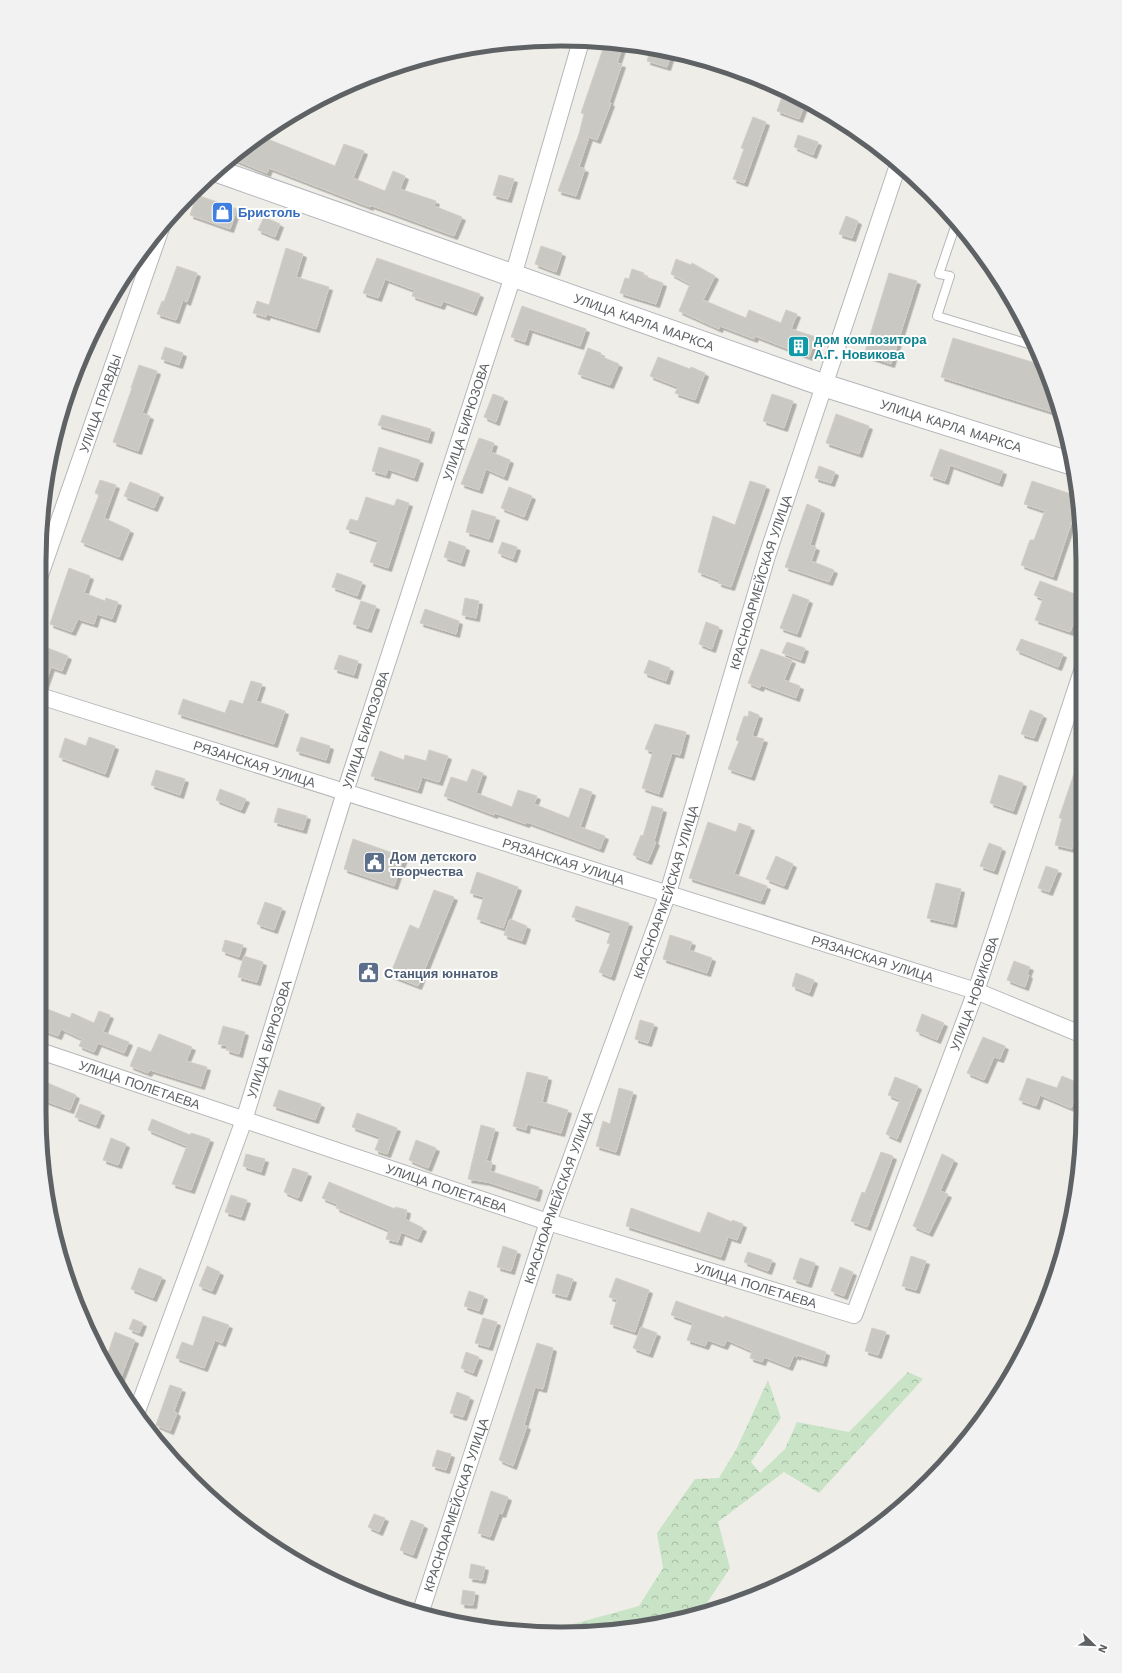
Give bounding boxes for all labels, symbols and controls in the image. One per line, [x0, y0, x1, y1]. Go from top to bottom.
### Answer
shop icon: Бристоль [210, 199, 236, 225]
place label: Бристоль [238, 205, 301, 220]
street label: УЛИЦА КАРЛА МАРКСА [572, 290, 717, 354]
place label: дом композитора А.Г. Новикова [814, 332, 927, 362]
building icon: дом композитора А.Г. Новикова [786, 333, 812, 359]
street label: УЛИЦА ПРАВДЫ [76, 352, 124, 454]
street label: УЛИЦА БИРЮЗОВА [439, 360, 492, 482]
street label: УЛИЦА КАРЛА МАРКСА [878, 396, 1024, 455]
street label: КРАСНОАРМЕЙСКАЯ УЛИЦА [727, 492, 795, 671]
street label: УЛИЦА БИРЮЗОВА [339, 669, 392, 790]
street label: РЯЗАНСКАЯ УЛИЦА [192, 737, 318, 790]
street label: КРАСНОАРМЕЙСКАЯ УЛИЦА [630, 803, 701, 981]
street label: РЯЗАНСКАЯ УЛИЦА [501, 835, 627, 887]
place label: Дом детского творчества [390, 849, 477, 879]
public building icon: Дом детского творчества [361, 850, 387, 876]
street label: РЯЗАНСКАЯ УЛИЦА [810, 932, 936, 985]
street label: УЛИЦА НОВИКОВА [947, 934, 1001, 1053]
public building icon: Станция юннатов [355, 960, 381, 986]
place label: Станция юннатов [384, 966, 498, 981]
street label: УЛИЦА БИРЮЗОВА [244, 978, 294, 1100]
street label: УЛИЦА ПОЛЕТАЕВА [77, 1057, 202, 1112]
street label: КРАСНОАРМЕЙСКАЯ УЛИЦА [521, 1109, 595, 1285]
street label: УЛИЦА ПОЛЕТАЕВА [384, 1161, 509, 1215]
street label: УЛИЦА ПОЛЕТАЕВА [693, 1260, 819, 1311]
street label: КРАСНОАРМЕЙСКАЯ УЛИЦА [420, 1416, 491, 1593]
north arrow [1074, 1625, 1114, 1665]
text: N [1095, 1642, 1110, 1655]

